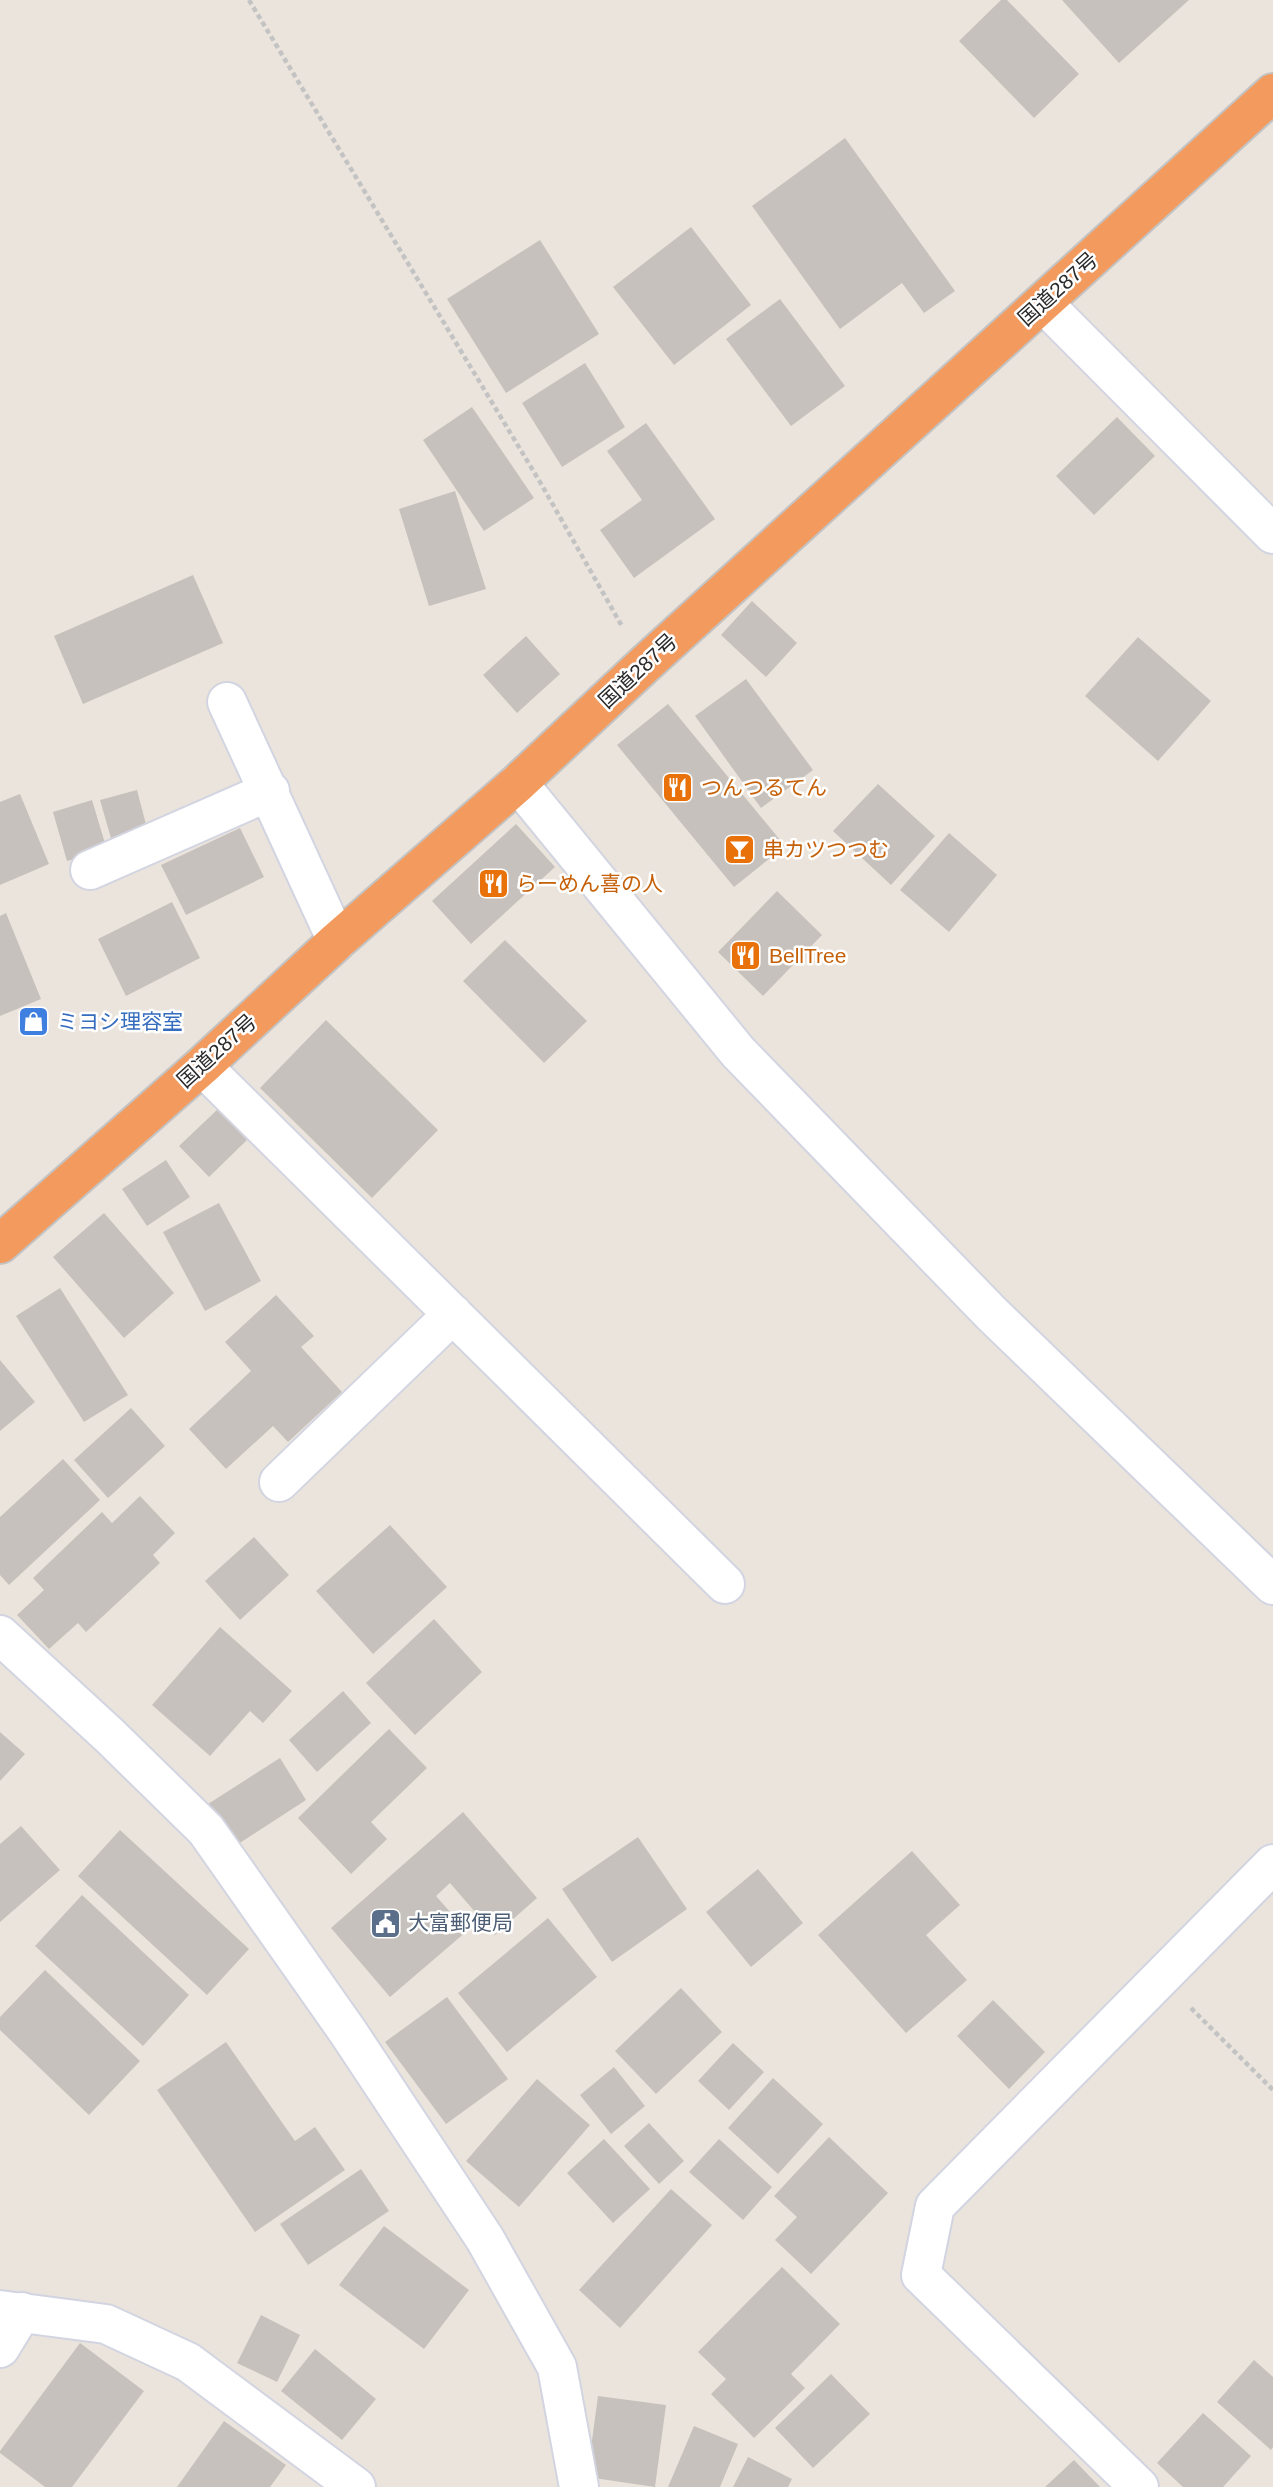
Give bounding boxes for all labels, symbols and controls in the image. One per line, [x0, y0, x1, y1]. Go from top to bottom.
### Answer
street label: 国道287号 [1014, 247, 1102, 330]
street label: 国道287号 [594, 629, 681, 712]
restaurant icon: つんつるてん [661, 771, 695, 805]
place label: つんつるてん [701, 776, 827, 799]
bar icon: 串カツつつむ [723, 833, 757, 867]
place label: 串カツつつむ [763, 838, 889, 861]
restaurant icon: らーめん喜の人 [476, 867, 510, 901]
place label: らーめん喜の人 [516, 872, 663, 895]
restaurant icon: BellTree [729, 939, 763, 973]
place label: BellTree [769, 944, 846, 967]
shop icon: ミヨシ理容室 [17, 1005, 51, 1039]
street label: 国道287号 [173, 1009, 261, 1092]
place label: ミヨシ理容室 [57, 1010, 183, 1033]
public building icon: 大富郵便局 [368, 1906, 402, 1940]
place label: 大富郵便局 [408, 1911, 513, 1934]

